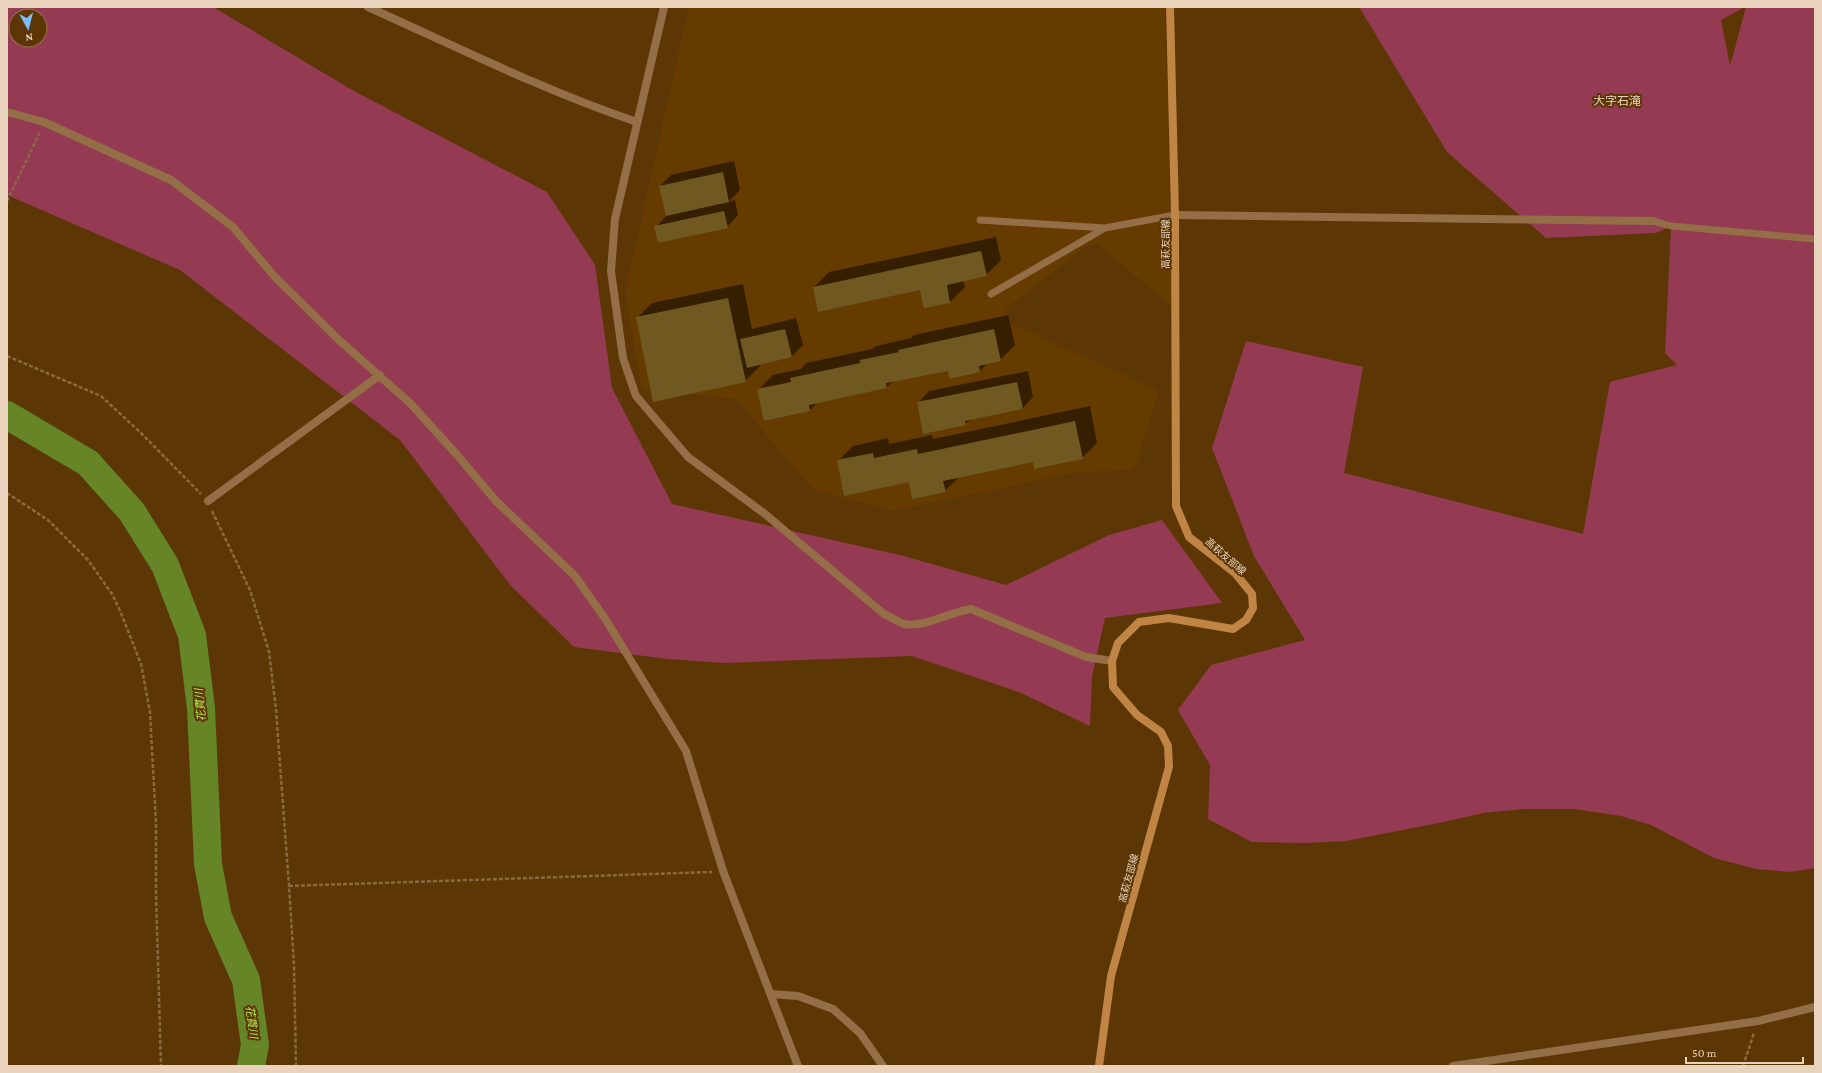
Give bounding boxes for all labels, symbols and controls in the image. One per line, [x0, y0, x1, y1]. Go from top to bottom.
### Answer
north arrow [8, 8, 48, 48]
text: N [24, 32, 34, 44]
district label: 大字石滝 [1593, 94, 1641, 108]
street label: 高萩友部線 [1160, 219, 1171, 269]
street label: 高萩友部線 [1203, 536, 1248, 577]
water label: 花貫川 [192, 687, 207, 722]
street label: 高萩友部線 [1117, 853, 1140, 904]
water label: 花貫川 [244, 1005, 260, 1040]
scale bar [1686, 1039, 1803, 1065]
text: 50 m [1692, 1046, 1717, 1060]

